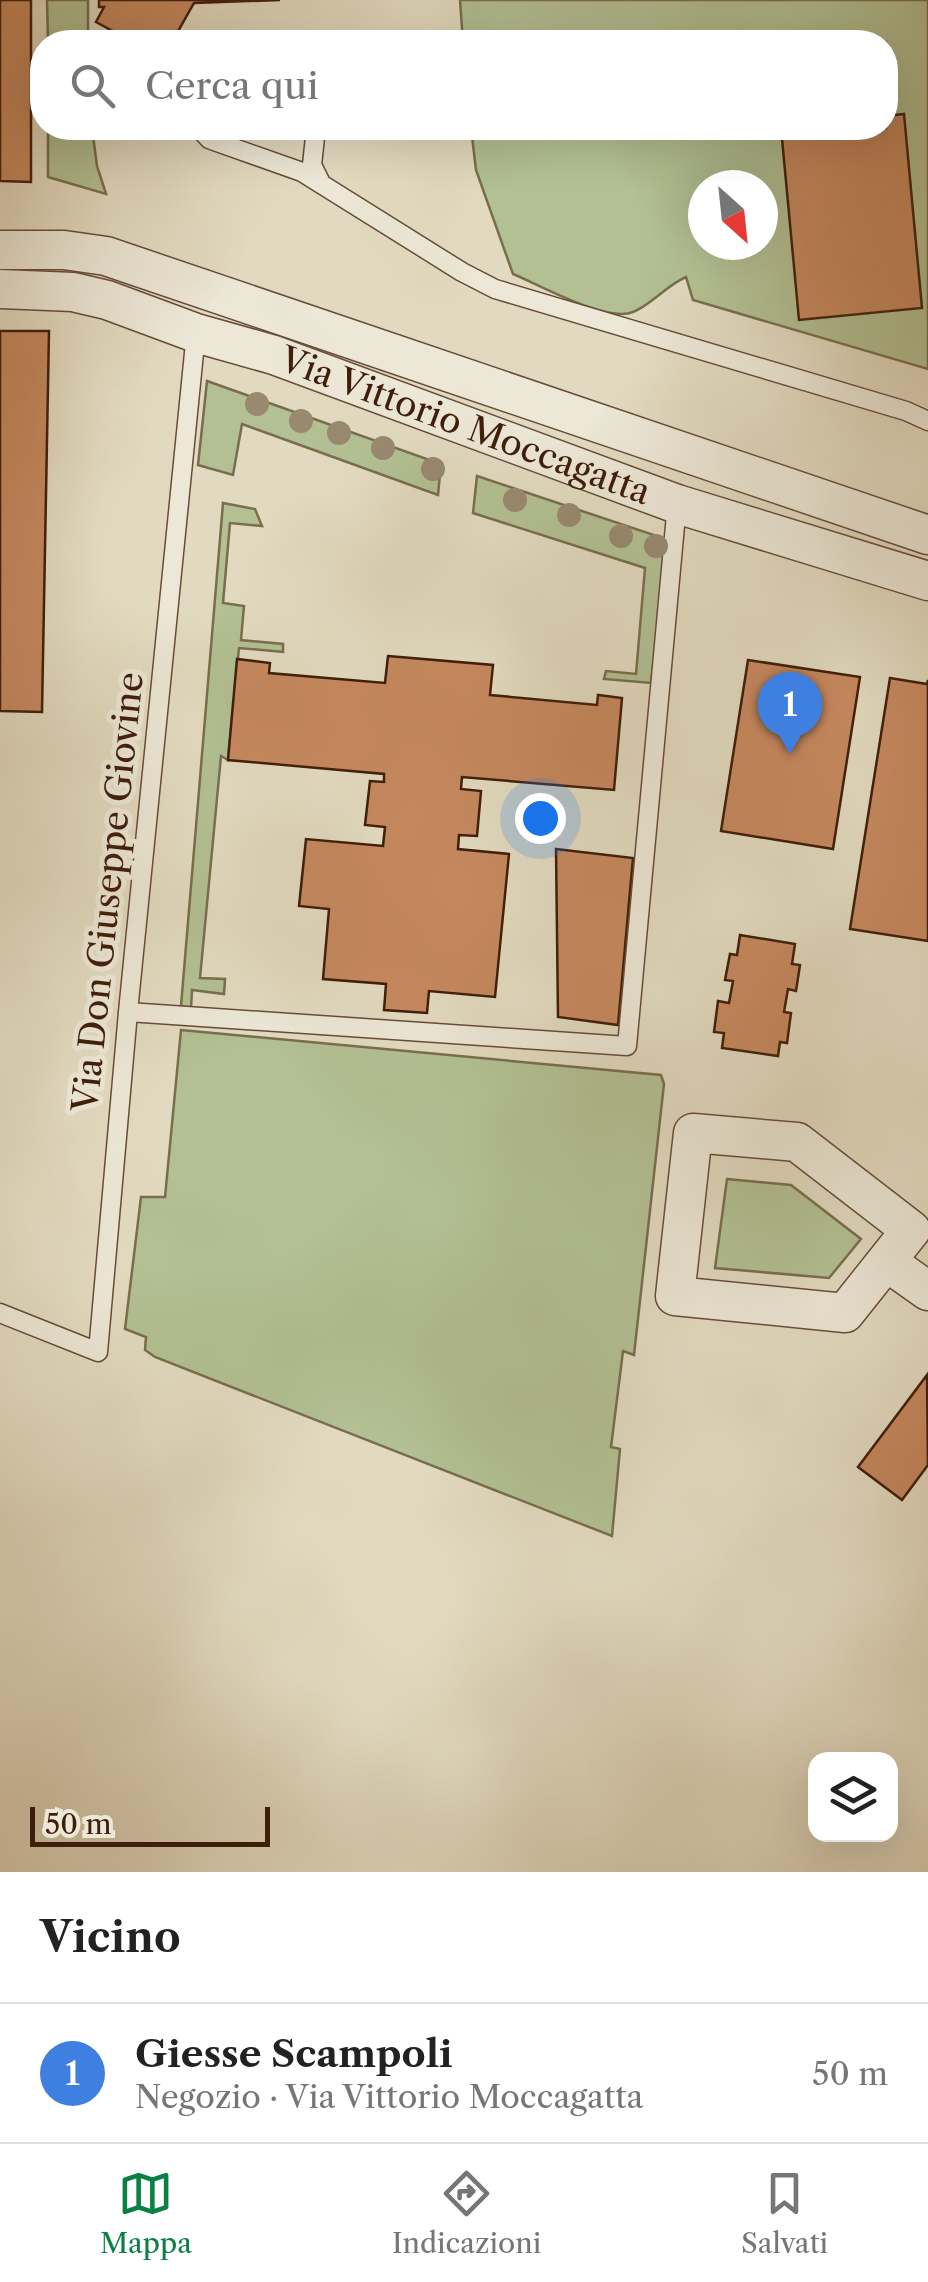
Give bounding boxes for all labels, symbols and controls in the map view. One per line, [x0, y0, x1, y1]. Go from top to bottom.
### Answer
search box [30, 30, 898, 140]
icon: search [65, 58, 120, 113]
text: Cerca qui [145, 62, 319, 109]
north arrow [688, 170, 778, 260]
street label: Via Vittorio Moccagatta [274, 337, 657, 514]
street label: Via Don Giuseppe Giovine [63, 670, 152, 1115]
pin: 1 [758, 672, 822, 754]
your location [515, 793, 566, 844]
map controls [808, 1752, 898, 1842]
button: layers [808, 1752, 898, 1842]
scale bar [30, 1802, 270, 1846]
text: 50 m [45, 1807, 112, 1841]
text: Vicino [40, 1911, 181, 1963]
text: Giesse Scampoli [135, 2030, 453, 2077]
text: 1 [65, 2054, 80, 2093]
text: 50 m [812, 2054, 888, 2093]
text: Negozio · Via Vittorio Moccagatta [135, 2077, 643, 2116]
tab: Mappa [100, 2166, 192, 2260]
tab: Indicazioni [392, 2166, 541, 2260]
tab: Salvati [741, 2166, 828, 2260]

